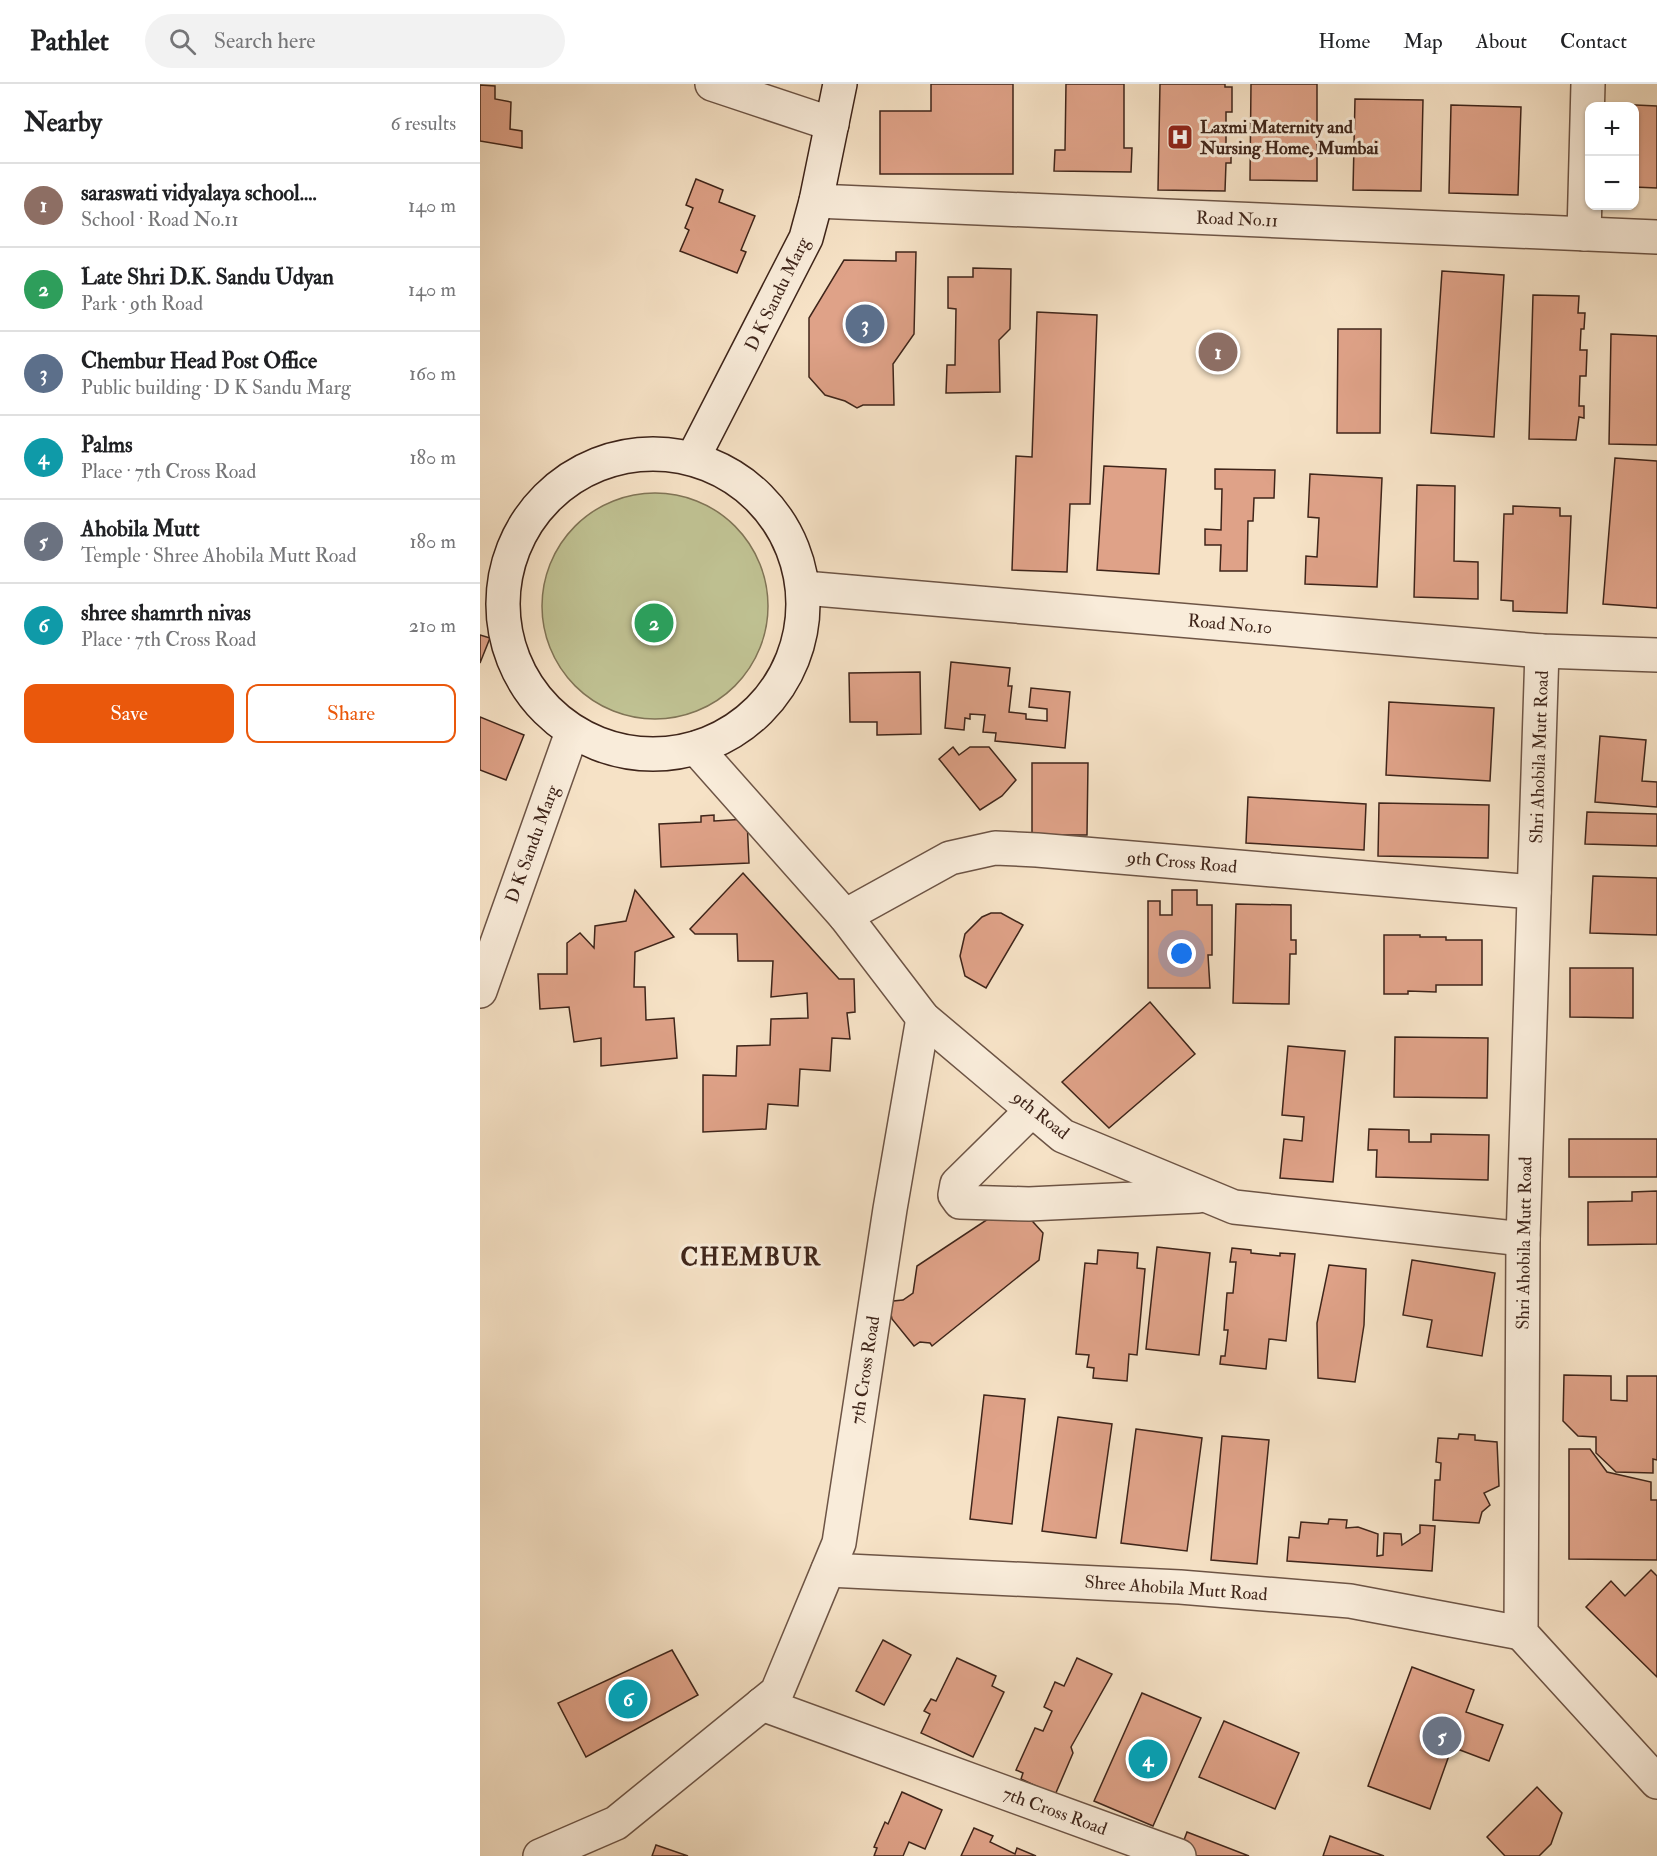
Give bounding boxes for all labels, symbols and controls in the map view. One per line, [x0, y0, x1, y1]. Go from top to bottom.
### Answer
search box [145, 14, 565, 68]
text: Pathlet [30, 24, 109, 59]
icon: search [166, 25, 199, 58]
text: Search here [214, 27, 316, 55]
text: Home [1318, 28, 1370, 55]
text: Map [1403, 28, 1443, 55]
text: About [1476, 28, 1527, 55]
text: Contact [1560, 28, 1627, 55]
map controls [1585, 102, 1639, 210]
button: + [1585, 102, 1639, 156]
text: Nearby [24, 107, 102, 139]
text: 6 results [390, 111, 456, 136]
place label: Laxmi Maternity and Nursing Home, Mumbai [1199, 116, 1379, 160]
hospital icon: Laxmi Maternity and Nursing Home, Mumbai [1165, 122, 1195, 152]
button: − [1585, 156, 1639, 210]
text: saraswati vidyalaya school.... [81, 179, 317, 207]
text: 1 [40, 193, 47, 218]
text: 140 m [408, 193, 456, 218]
text: School · Road No.11 [81, 207, 239, 232]
street label: Road No.11 [1196, 207, 1278, 232]
street label: D K Sandu Marg [740, 233, 815, 355]
text: Late Shri D.K. Sandu Udyan [81, 263, 334, 291]
text: 2 [38, 277, 49, 302]
text: 140 m [408, 277, 456, 302]
text: Park · 9th Road [81, 291, 203, 316]
pin: 3 [846, 302, 884, 346]
pin: 1 [1198, 330, 1238, 374]
text: Chembur Head Post Office [81, 347, 317, 375]
text: 3 [40, 361, 47, 386]
text: 160 m [409, 361, 456, 386]
text: Public building · D K Sandu Marg [81, 375, 351, 400]
text: Palms [81, 431, 133, 459]
text: 4 [38, 445, 49, 470]
text: 180 m [409, 445, 456, 470]
text: Place · 7th Cross Road [81, 459, 256, 484]
text: Ahobila Mutt [81, 515, 200, 543]
text: 5 [39, 529, 48, 554]
text: 180 m [409, 529, 456, 554]
text: Temple · Shree Ahobila Mutt Road [81, 543, 357, 568]
text: shree shamrth nivas [81, 599, 251, 627]
pin: 2 [634, 600, 674, 646]
street label: Road No.10 [1187, 609, 1273, 640]
text: 6 [38, 613, 49, 638]
text: 210 m [409, 613, 456, 638]
text: Place · 7th Cross Road [81, 627, 256, 652]
street label: Shri Ahobila Mutt Road [1525, 670, 1554, 844]
button: Save [24, 684, 234, 743]
button: Share [246, 684, 456, 743]
street label: D K Sandu Marg [501, 781, 565, 906]
street label: 9th Cross Road [1124, 846, 1238, 879]
your location [1167, 939, 1196, 968]
street label: 9th Road [1006, 1085, 1074, 1145]
street label: Shri Ahobila Mutt Road [1511, 1156, 1538, 1330]
district label: CHEMBUR [680, 1242, 822, 1273]
street label: 7th Cross Road [846, 1314, 885, 1426]
street label: Shree Ahobila Mutt Road [1084, 1571, 1268, 1606]
pin: 6 [608, 1676, 648, 1722]
pin: 5 [1422, 1714, 1462, 1758]
pin: 4 [1128, 1736, 1168, 1782]
street label: 7th Cross Road [999, 1782, 1110, 1841]

